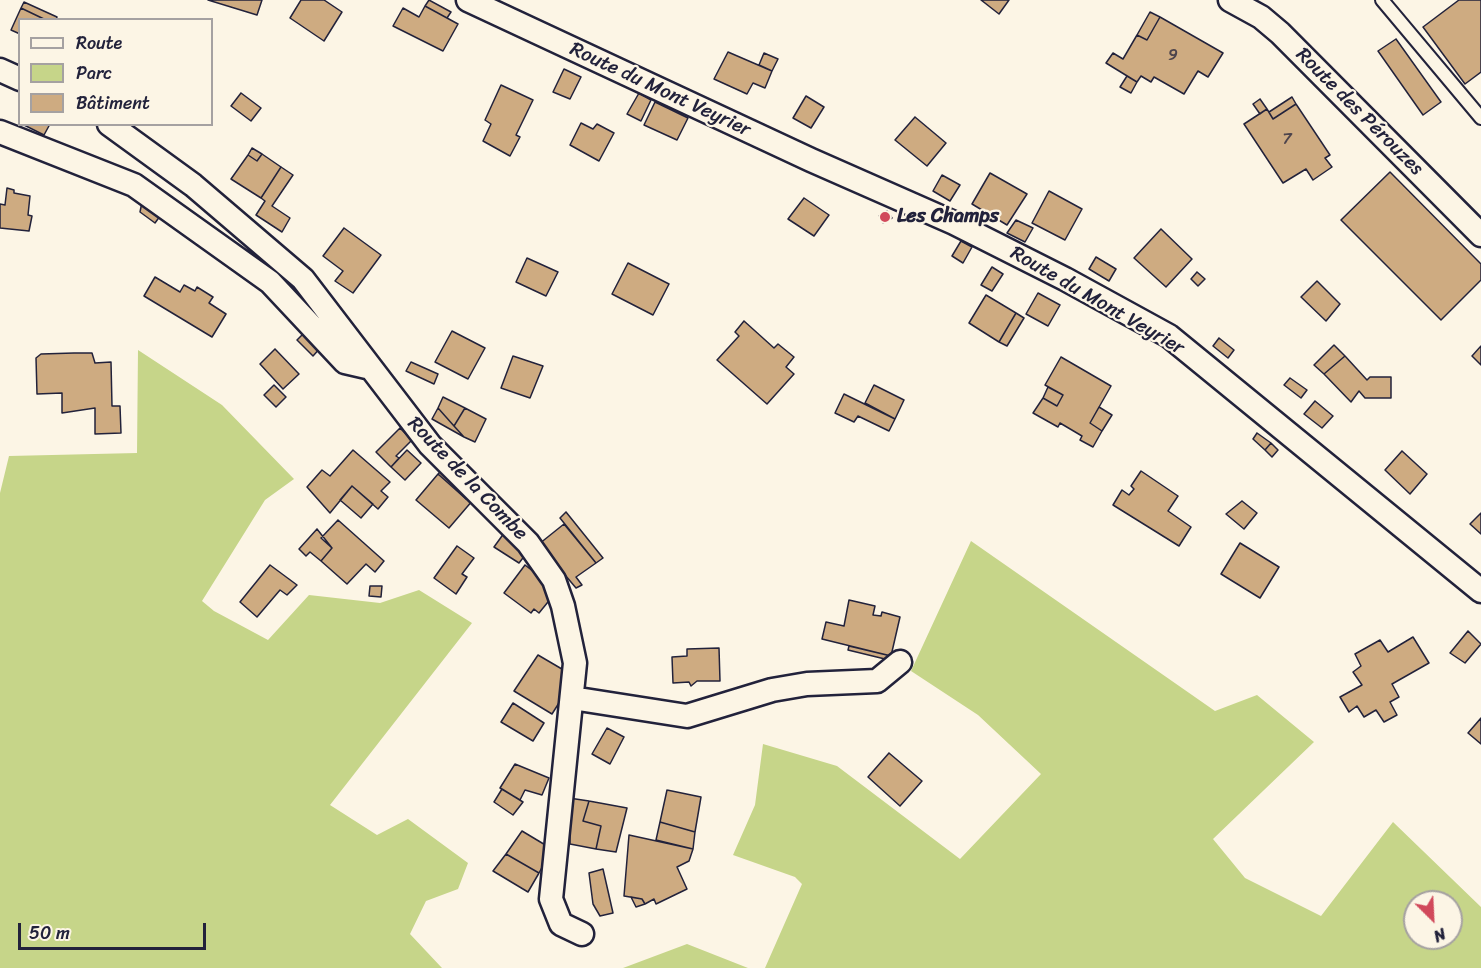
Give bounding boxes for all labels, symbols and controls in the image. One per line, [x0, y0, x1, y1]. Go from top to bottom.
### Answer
legend [18, 18, 213, 126]
text: Route [76, 27, 122, 59]
street label: Route du Mont Veyrier [566, 38, 754, 142]
street label: Route des Pérouzes [1290, 43, 1428, 181]
house number: 9 [1168, 46, 1178, 66]
text: Parc [76, 57, 112, 89]
text: Bâtiment [76, 87, 150, 119]
house number: 7 [1282, 130, 1292, 150]
place label: Les Champs [897, 205, 999, 229]
marker: Les Champs [878, 210, 892, 224]
street label: Route du Mont Veyrier [1006, 241, 1188, 361]
street label: Route de la Combe [402, 412, 532, 546]
north arrow [1403, 890, 1463, 950]
scale bar [21, 911, 208, 949]
text: 50 m [29, 917, 70, 949]
text: N [1429, 920, 1451, 951]

